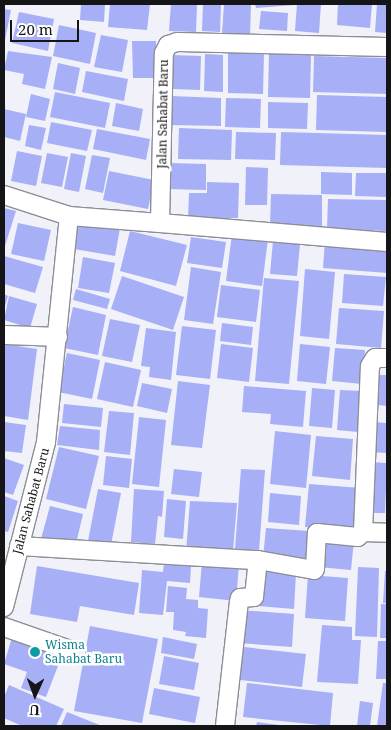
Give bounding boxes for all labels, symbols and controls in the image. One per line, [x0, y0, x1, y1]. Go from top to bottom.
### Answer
scale bar [12, 10, 81, 42]
text: 20 m [18, 19, 53, 39]
street label: Jalan Sahabat Baru [155, 59, 171, 169]
street label: Jalan Sahabat Baru [10, 446, 52, 556]
place label: Wisma Sahabat Baru [45, 638, 122, 666]
marker: Wisma Sahabat Baru [29, 646, 41, 658]
north arrow [10, 670, 60, 720]
text: U [29, 701, 40, 720]

